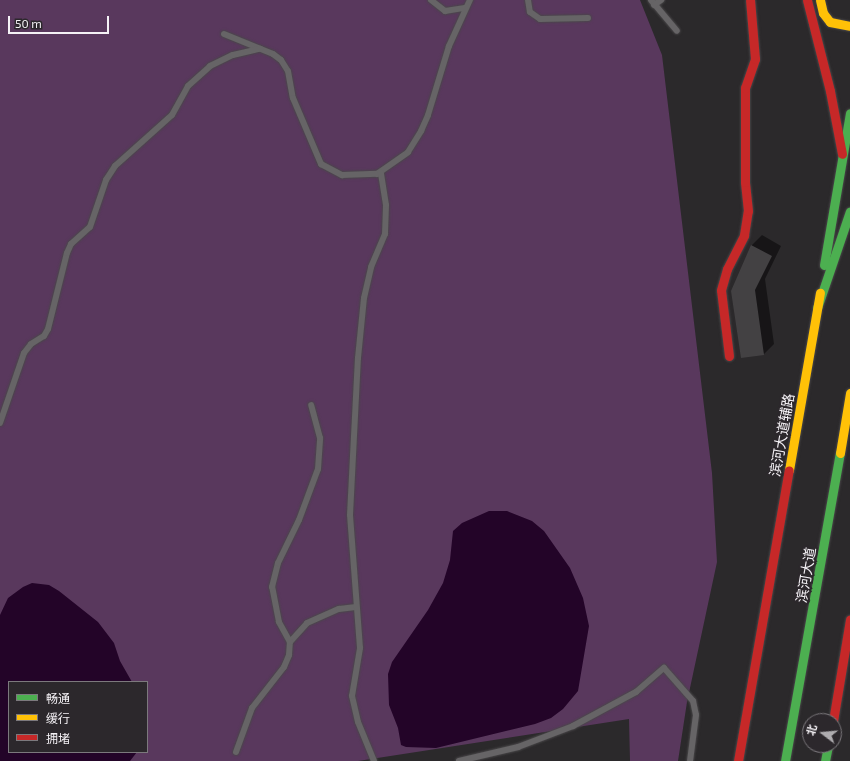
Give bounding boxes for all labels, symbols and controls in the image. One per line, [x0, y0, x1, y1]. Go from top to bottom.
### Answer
scale bar [10, 8, 111, 34]
text: 50 m [15, 16, 42, 30]
street label: 滨河大道辅路 [766, 392, 798, 478]
street label: 滨河大道 [793, 546, 819, 604]
legend [8, 681, 148, 753]
text: 畅通 [46, 691, 70, 705]
text: 缓行 [46, 711, 70, 725]
north arrow [802, 713, 842, 753]
text: 北 [803, 723, 819, 737]
text: 拥堵 [46, 731, 70, 745]

